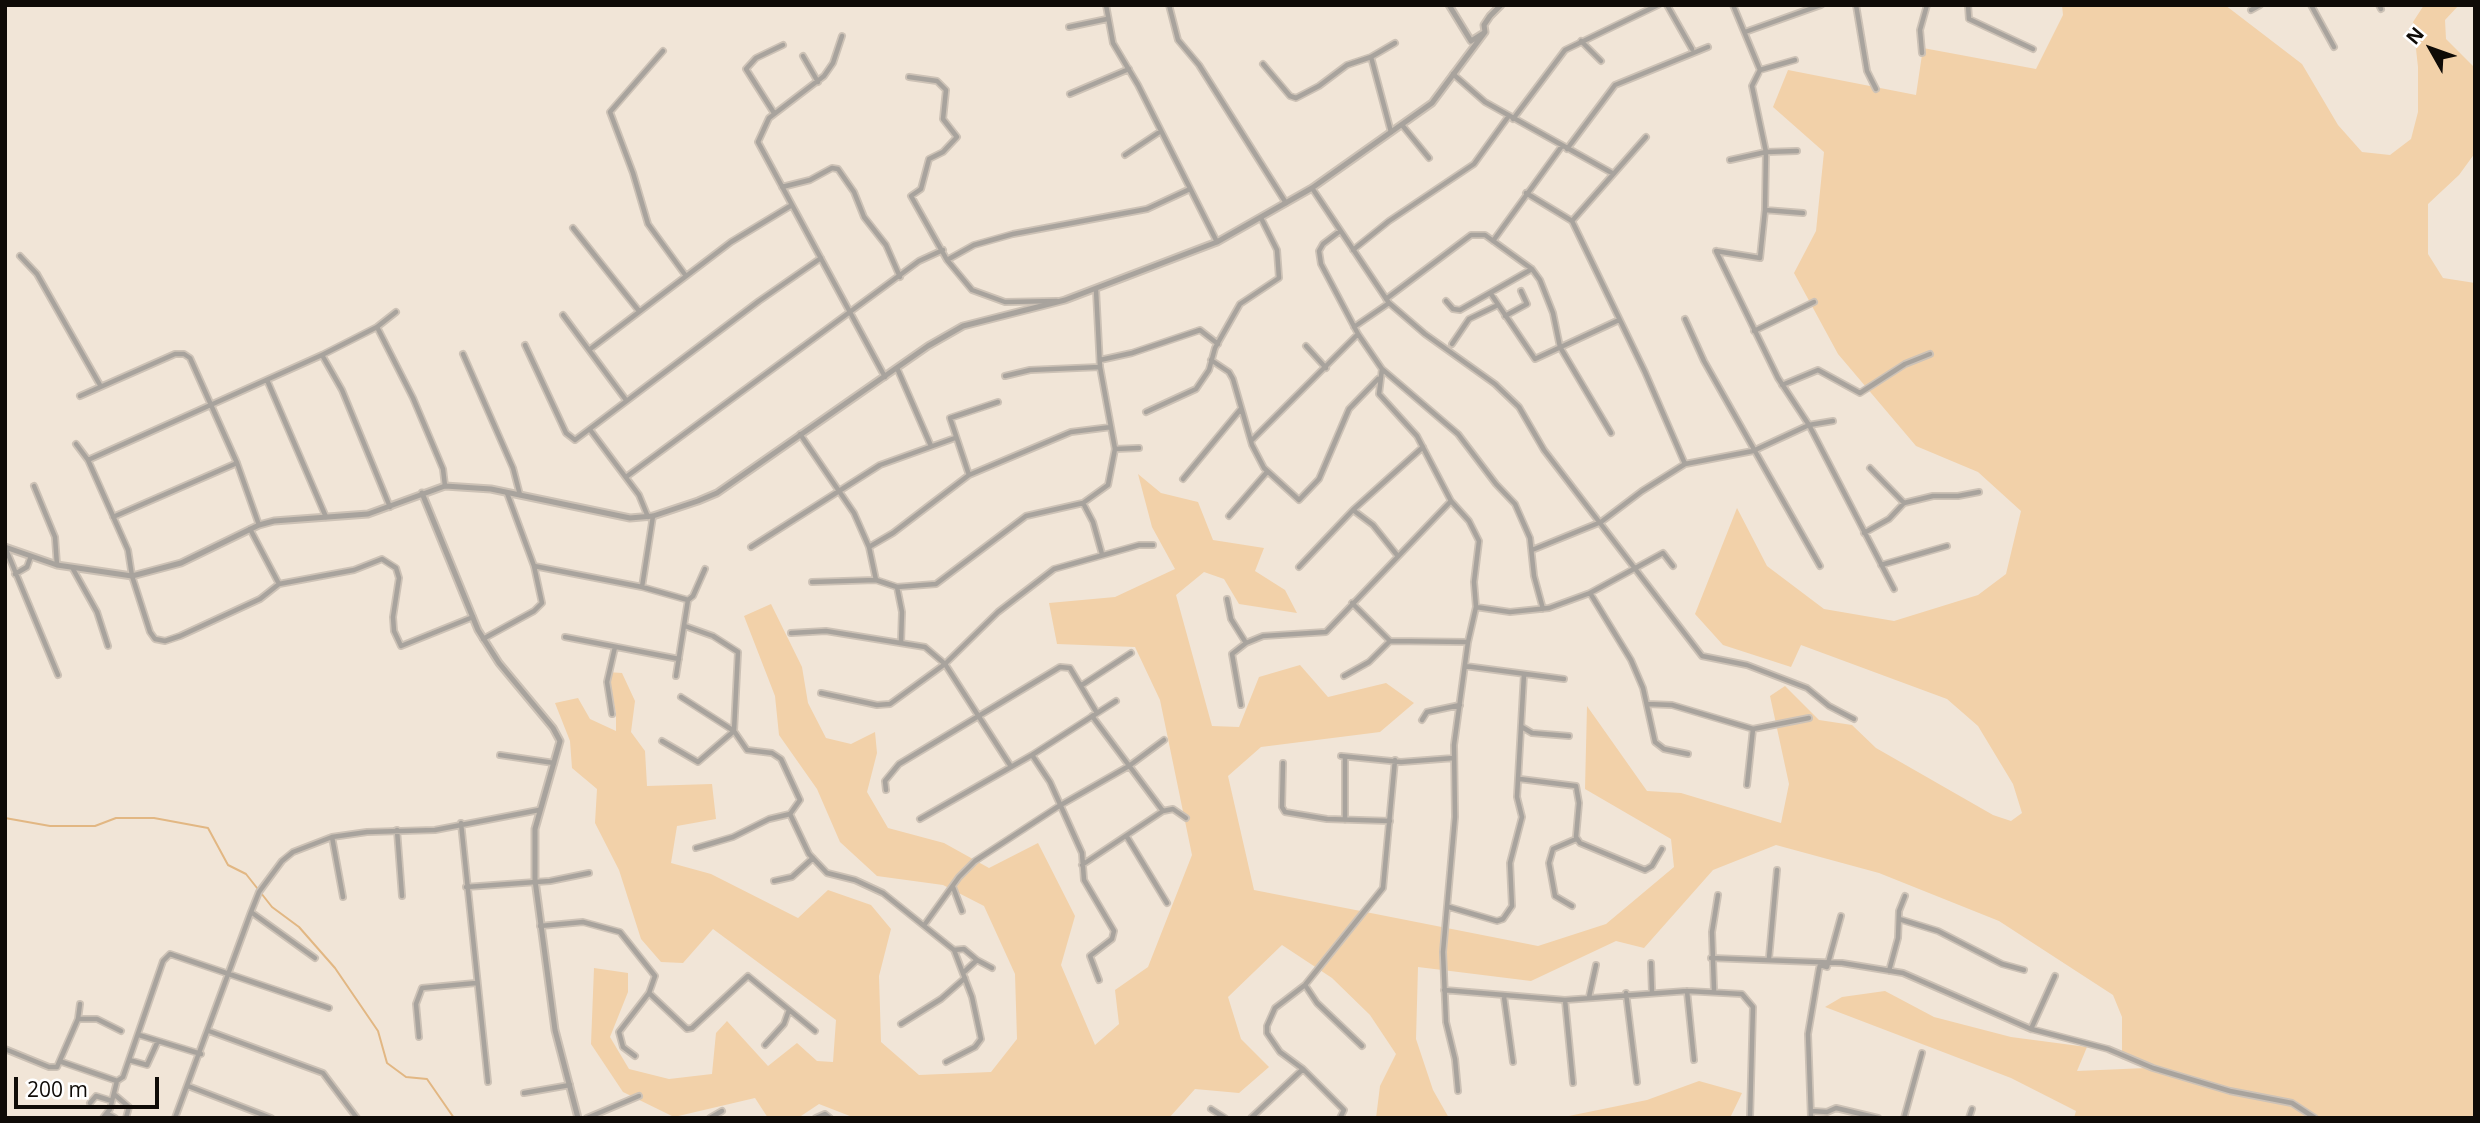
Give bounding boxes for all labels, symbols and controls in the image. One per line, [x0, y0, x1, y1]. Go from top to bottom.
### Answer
north arrow [2396, 14, 2466, 84]
text: N [2400, 21, 2430, 50]
scale bar [18, 1064, 163, 1108]
text: 200 m [27, 1075, 88, 1103]

